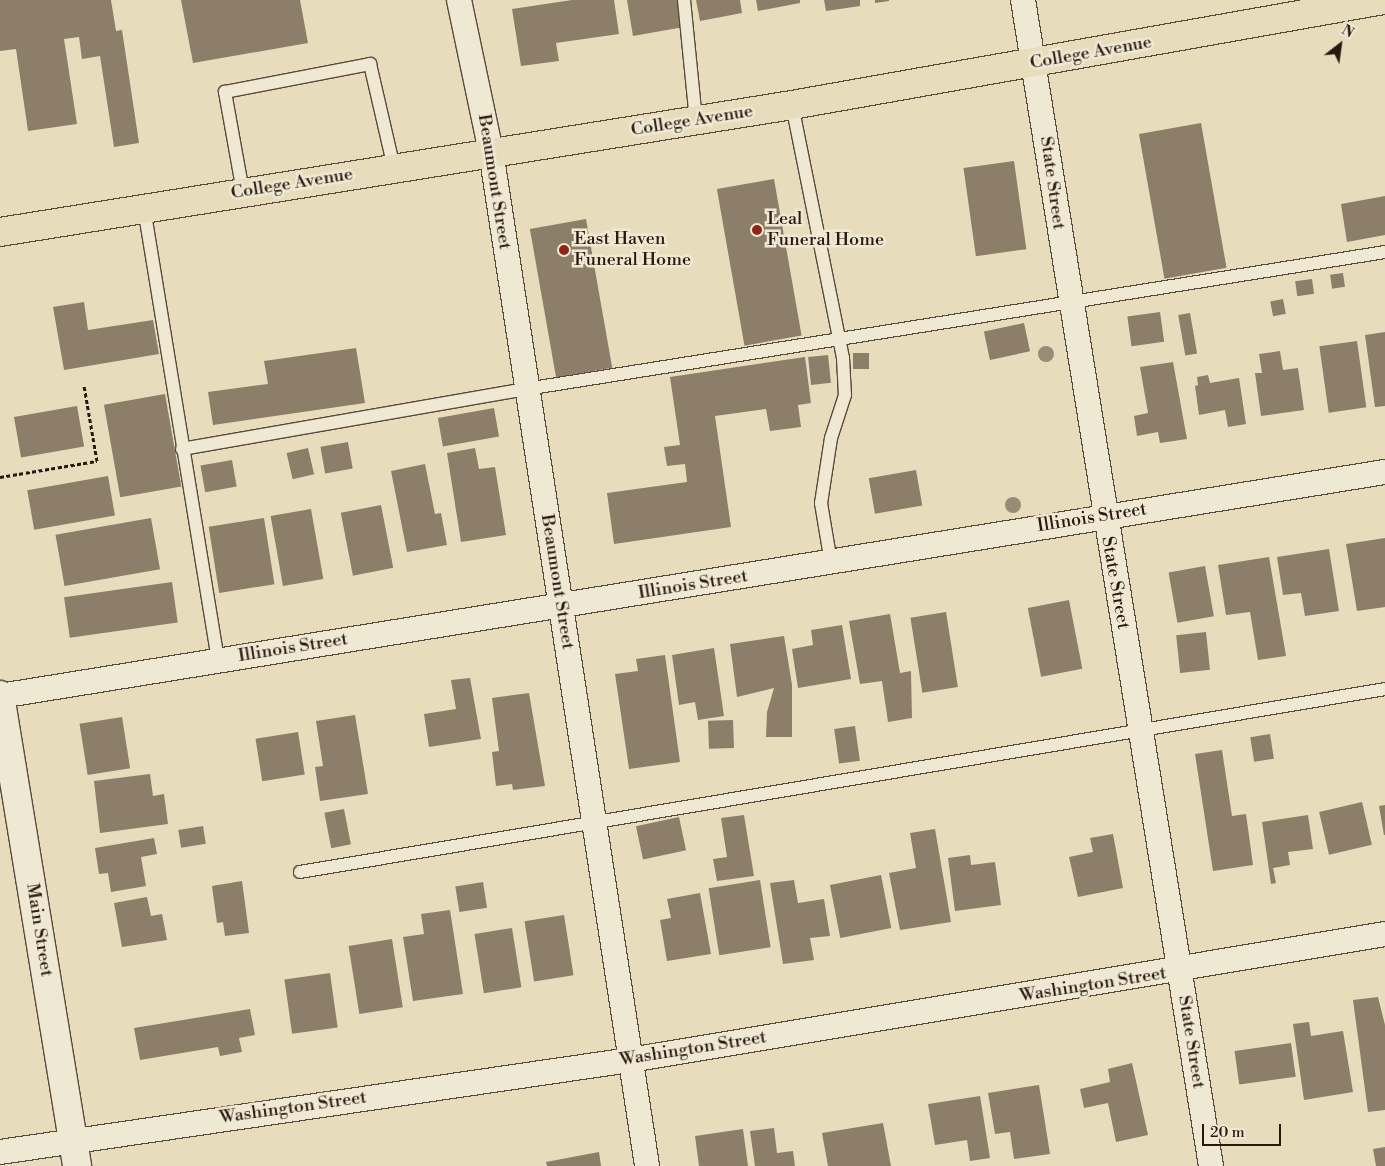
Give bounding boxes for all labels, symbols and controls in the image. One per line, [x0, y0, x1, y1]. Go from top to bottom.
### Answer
north arrow [1315, 20, 1365, 70]
text: N [1338, 21, 1357, 43]
street label: College Avenue [1028, 32, 1154, 74]
street label: College Avenue [629, 101, 755, 141]
street label: Beaumont Street [473, 113, 515, 251]
street label: State Street [1035, 135, 1069, 231]
street label: College Avenue [229, 164, 355, 204]
place label: Leal Funeral Home [767, 209, 884, 252]
marker: Leal Funeral Home [751, 224, 763, 236]
place label: East Haven Funeral Home [574, 229, 691, 272]
marker: East Haven Funeral Home [558, 244, 570, 256]
street label: Illinois Street [1036, 499, 1148, 537]
street label: Beaumont Street [536, 513, 578, 651]
street label: State Street [1096, 535, 1134, 631]
street label: Illinois Street [637, 566, 749, 604]
street label: Illinois Street [237, 629, 349, 667]
street label: Main Street [21, 882, 57, 978]
street label: Washington Street [1018, 963, 1168, 1007]
street label: State Street [1173, 994, 1209, 1090]
street label: Washington Street [618, 1027, 768, 1071]
street label: Washington Street [218, 1087, 368, 1129]
scale bar [1205, 1114, 1284, 1146]
text: 20 m [1210, 1123, 1245, 1142]

